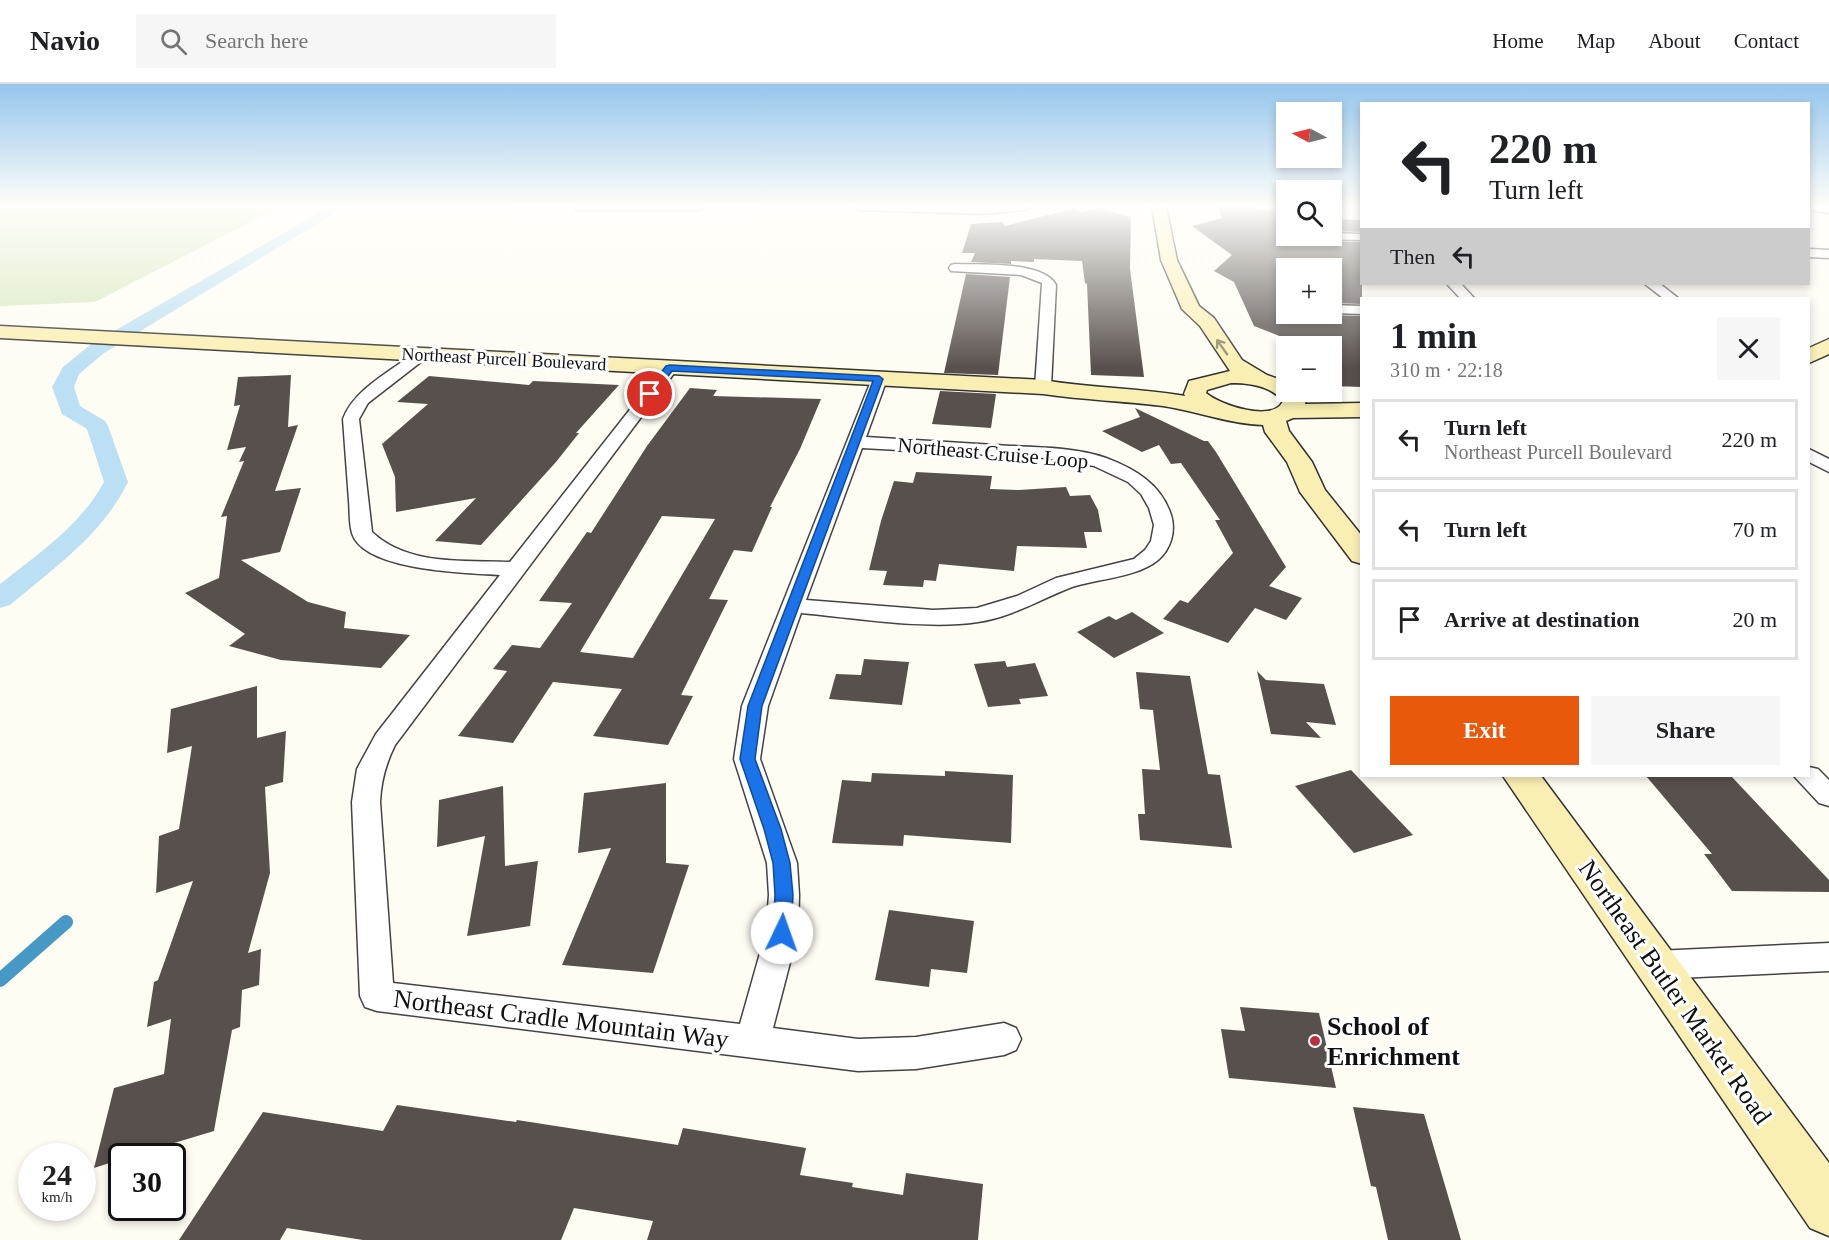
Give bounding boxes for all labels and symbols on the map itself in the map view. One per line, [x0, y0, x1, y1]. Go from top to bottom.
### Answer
north arrow [1276, 102, 1342, 168]
one-way arrow [1216, 340, 1228, 356]
street label: Northeast Purcell Boulevard [401, 344, 607, 374]
pin [624, 368, 675, 419]
street label: Northeast Cruise Loop [897, 433, 1089, 473]
street label: Northeast Butler Market Road [1573, 854, 1777, 1130]
position arrow [750, 901, 814, 965]
street label: Northeast Cradle Mountain Way [392, 984, 730, 1054]
place label: School of Enrichment [1327, 1012, 1460, 1071]
marker: School of Enrichment [1308, 1034, 1322, 1048]
speed limit sign: 30 [108, 1143, 186, 1221]

